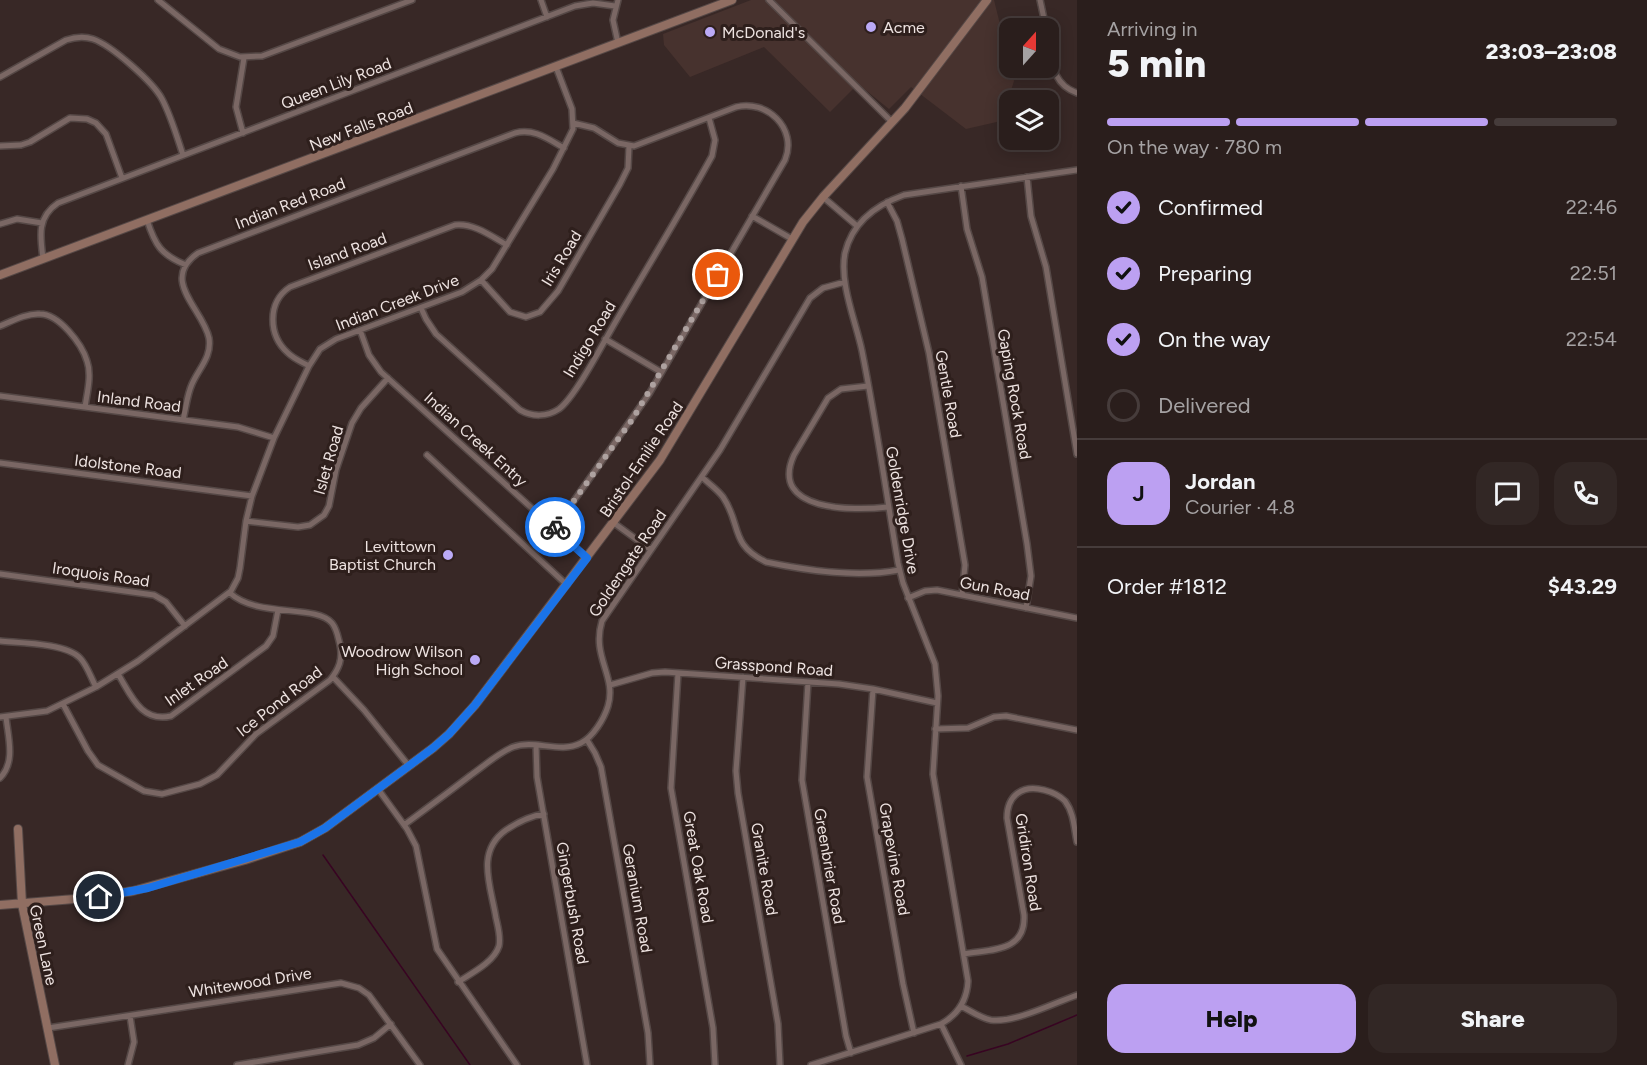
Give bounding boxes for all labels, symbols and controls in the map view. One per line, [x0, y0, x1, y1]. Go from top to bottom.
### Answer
text: Arriving in [1107, 17, 1197, 41]
place label: Acme [883, 18, 925, 37]
north arrow [999, 18, 1059, 78]
map controls [999, 18, 1059, 150]
marker: Acme [864, 20, 878, 34]
place label: McDonald's [722, 23, 805, 42]
marker: McDonald's [703, 25, 717, 39]
text: 23:03–23:08 [1486, 38, 1617, 65]
text: 5 min [1107, 40, 1206, 87]
street label: Queen Lily Road [278, 54, 394, 113]
button: layers [999, 90, 1059, 150]
street label: New Falls Road [307, 98, 416, 155]
text: On the way · 780 m [1107, 135, 1282, 159]
street label: Indian Red Road [232, 174, 348, 233]
icon: check [1107, 191, 1140, 224]
text: Confirmed [1158, 194, 1263, 221]
text: 22:46 [1566, 195, 1617, 219]
street label: Iris Road [537, 227, 585, 290]
street label: Island Road [305, 228, 389, 275]
pin [692, 249, 743, 300]
icon: check [1107, 257, 1140, 290]
icon: bag [701, 258, 734, 291]
text: Preparing [1158, 260, 1252, 287]
text: 22:51 [1570, 261, 1617, 285]
street label: Indian Creek Drive [333, 270, 462, 335]
street label: Indigo Road [559, 298, 620, 381]
icon: check [1107, 323, 1140, 356]
text: On the way [1158, 326, 1270, 353]
street label: Gaping Rock Road [994, 327, 1035, 461]
text: 22:54 [1566, 327, 1617, 351]
street label: Gentle Road [931, 349, 966, 440]
street label: Inland Road [96, 387, 182, 416]
street label: Indian Creek Entry [420, 388, 531, 491]
text: Delivered [1158, 392, 1251, 419]
street label: Bristol-Emilie Road [596, 398, 687, 521]
street label: Islet Road [310, 423, 347, 497]
street label: Goldenridge Drive [882, 445, 923, 576]
street label: Idolstone Road [73, 451, 183, 482]
button: chat [1476, 462, 1539, 525]
button: phone [1554, 462, 1617, 525]
text: Jordan [1185, 468, 1256, 495]
text: J [1132, 480, 1145, 507]
text: Courier · 4.8 [1185, 495, 1295, 519]
courier [525, 497, 585, 557]
street label: Goldengate Road [585, 506, 670, 620]
icon: bike [539, 511, 572, 544]
place label: Levittown Baptist Church [329, 537, 436, 574]
marker: Levittown Baptist Church [441, 548, 455, 562]
street label: Iroquois Road [51, 558, 151, 591]
street label: Gun Road [958, 572, 1031, 605]
text: Order #1812 [1107, 573, 1227, 600]
text: $43.29 [1548, 573, 1617, 600]
place label: Woodrow Wilson High School [341, 642, 463, 679]
street label: Inlet Road [161, 653, 231, 710]
marker: Woodrow Wilson High School [468, 653, 482, 667]
street label: Grasspond Road [714, 653, 834, 680]
street label: Ice Pond Road [233, 662, 326, 741]
street label: Grapevine Road [875, 801, 914, 917]
street label: Greenbrier Road [810, 807, 849, 926]
street label: Great Oak Road [679, 810, 718, 925]
street label: Gridiron Road [1011, 812, 1046, 912]
street label: Granite Road [747, 821, 782, 917]
street label: Gingerbush Road [552, 840, 593, 966]
street label: Geranium Road [619, 842, 656, 954]
pin [73, 871, 124, 922]
icon: home [82, 880, 115, 913]
street label: Green Lane [26, 903, 61, 987]
street label: Whitewood Drive [187, 963, 313, 1002]
button: Help [1107, 984, 1356, 1053]
button: Share [1368, 984, 1617, 1053]

